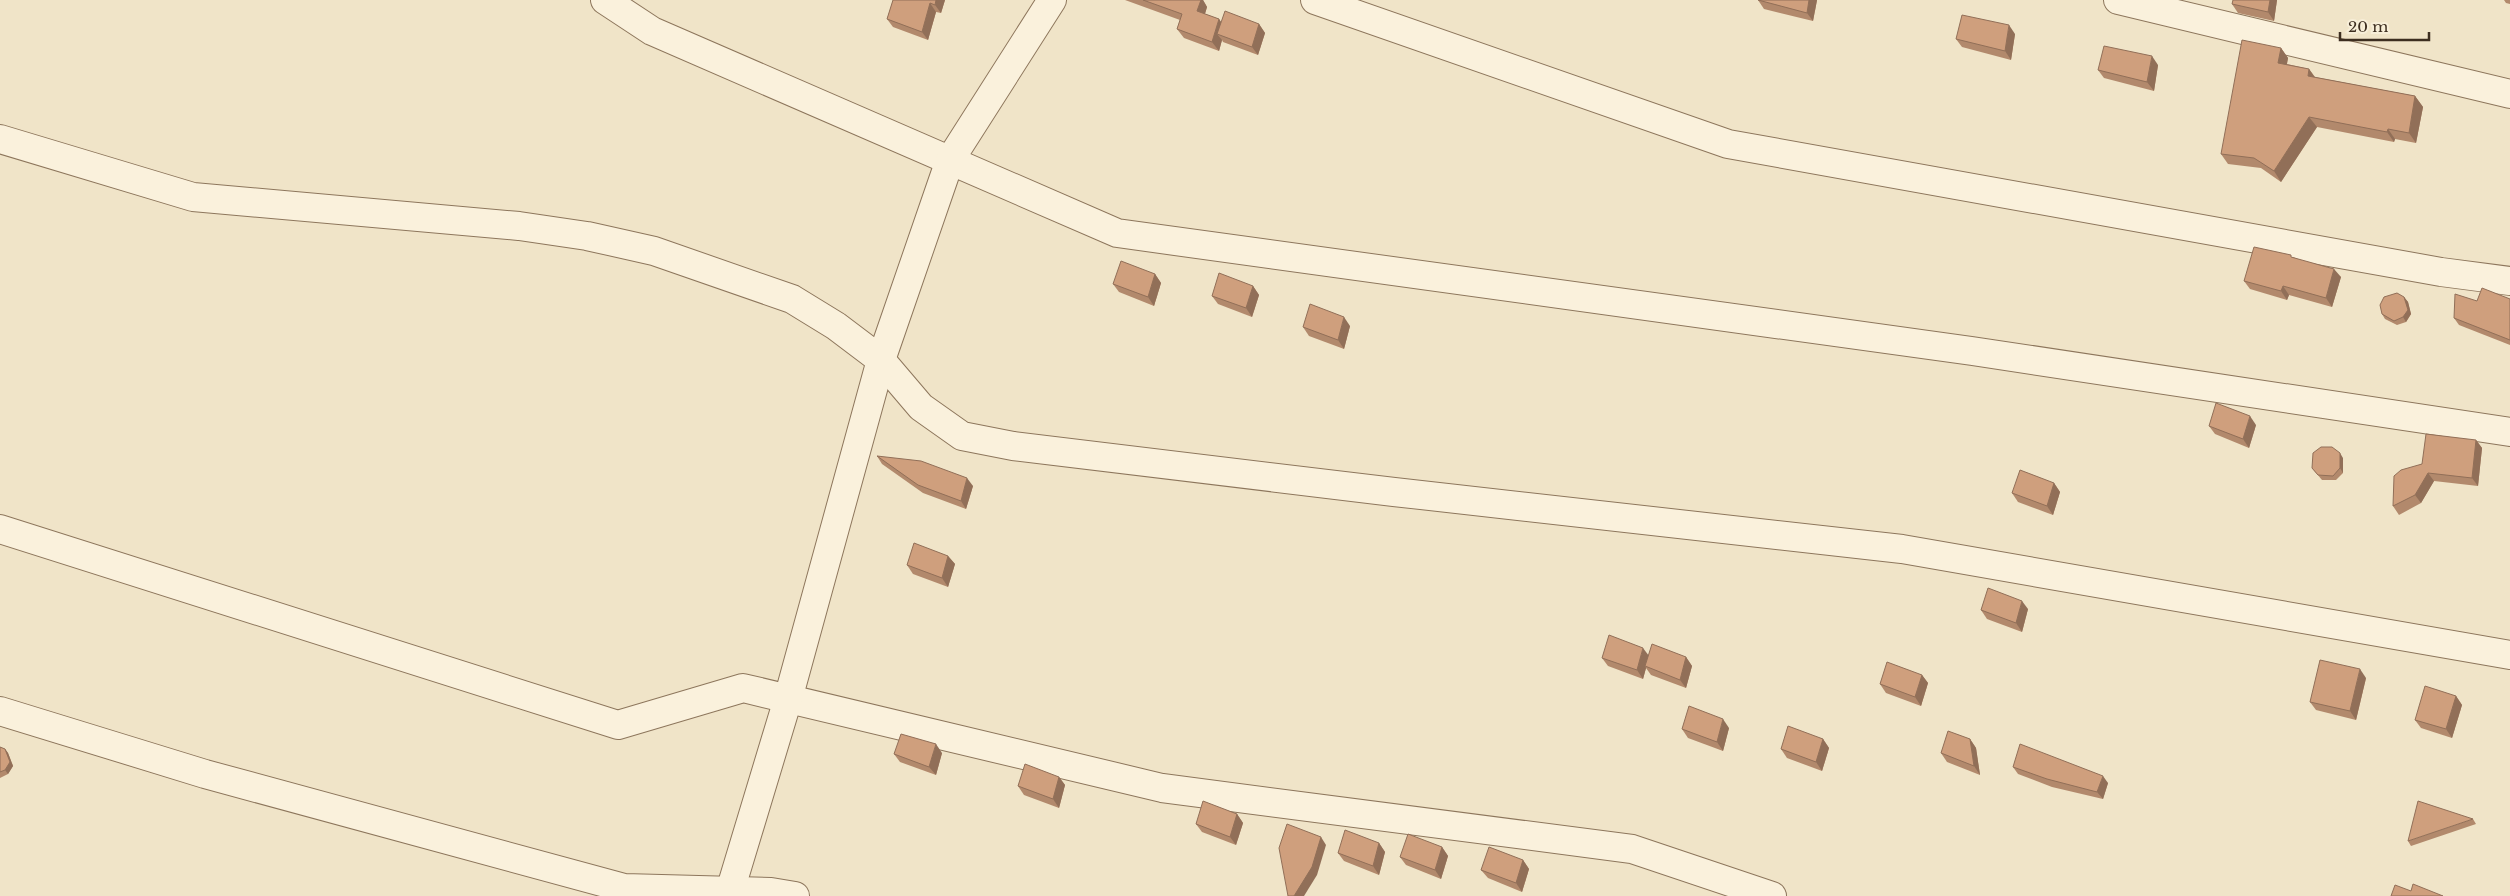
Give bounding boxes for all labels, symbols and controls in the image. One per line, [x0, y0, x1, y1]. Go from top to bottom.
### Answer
scale bar [2340, 10, 2429, 42]
text: 20 m [2348, 17, 2388, 36]

